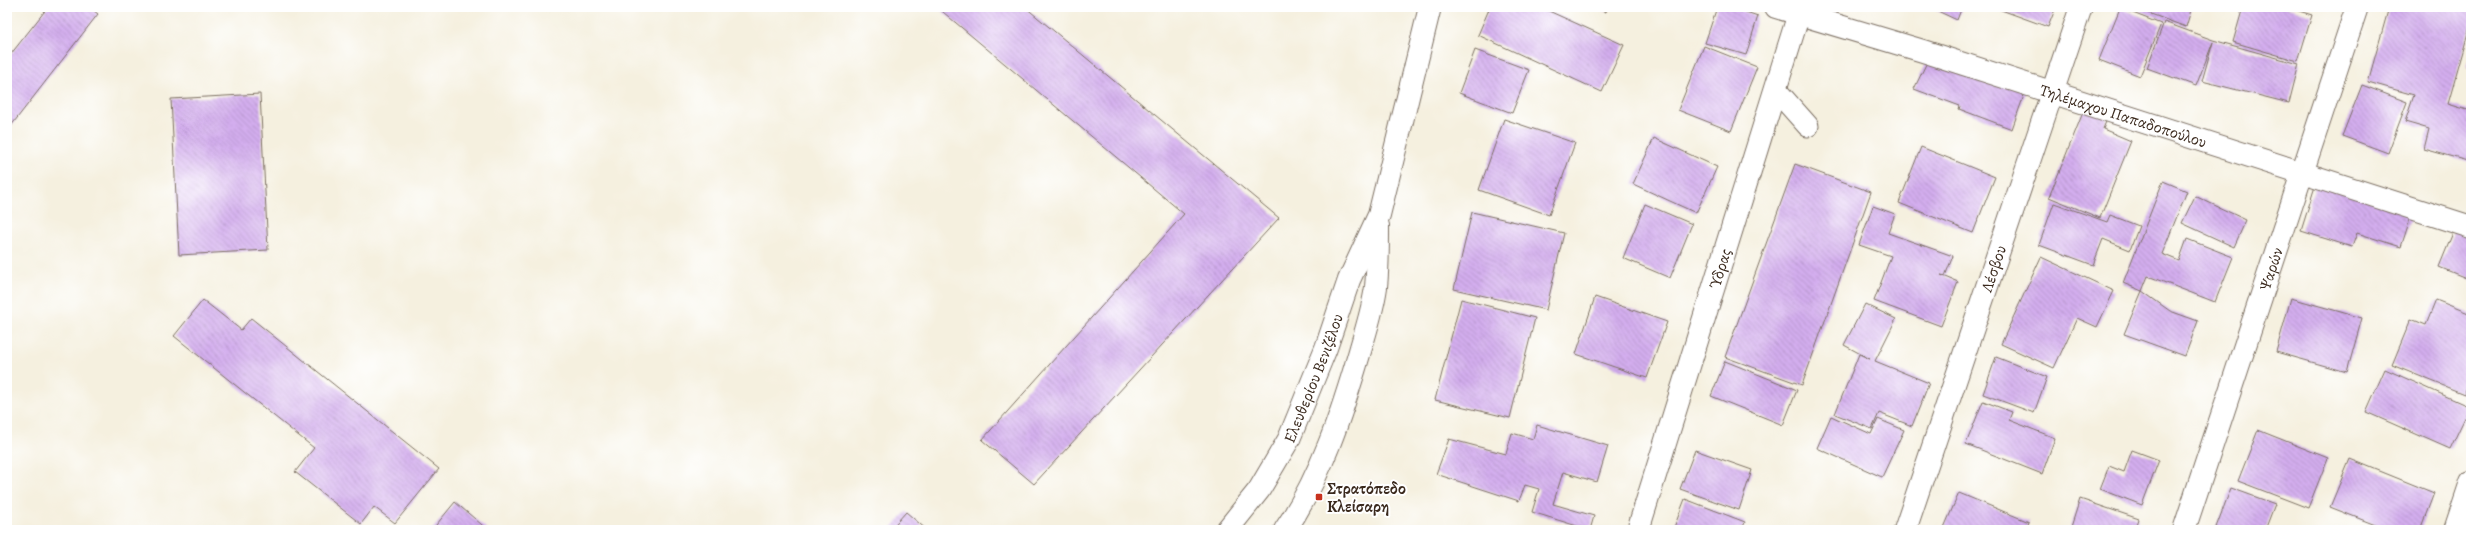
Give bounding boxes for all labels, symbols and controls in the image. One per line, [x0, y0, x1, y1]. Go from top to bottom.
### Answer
street label: Τηλέμαχου Παπαδοπούλου [2037, 79, 2209, 153]
street label: Λέσβου [1976, 242, 2012, 296]
street label: Ψαρών [2254, 244, 2289, 294]
street label: Ύδρας [1704, 246, 1737, 292]
street label: Ελευθερίου Βενιζέλου [1279, 311, 1349, 446]
place label: Στρατόπεδο Κλείσαρη [1327, 478, 1406, 518]
marker: Στρατόπεδο Κλείσαρη [1314, 492, 1324, 502]

